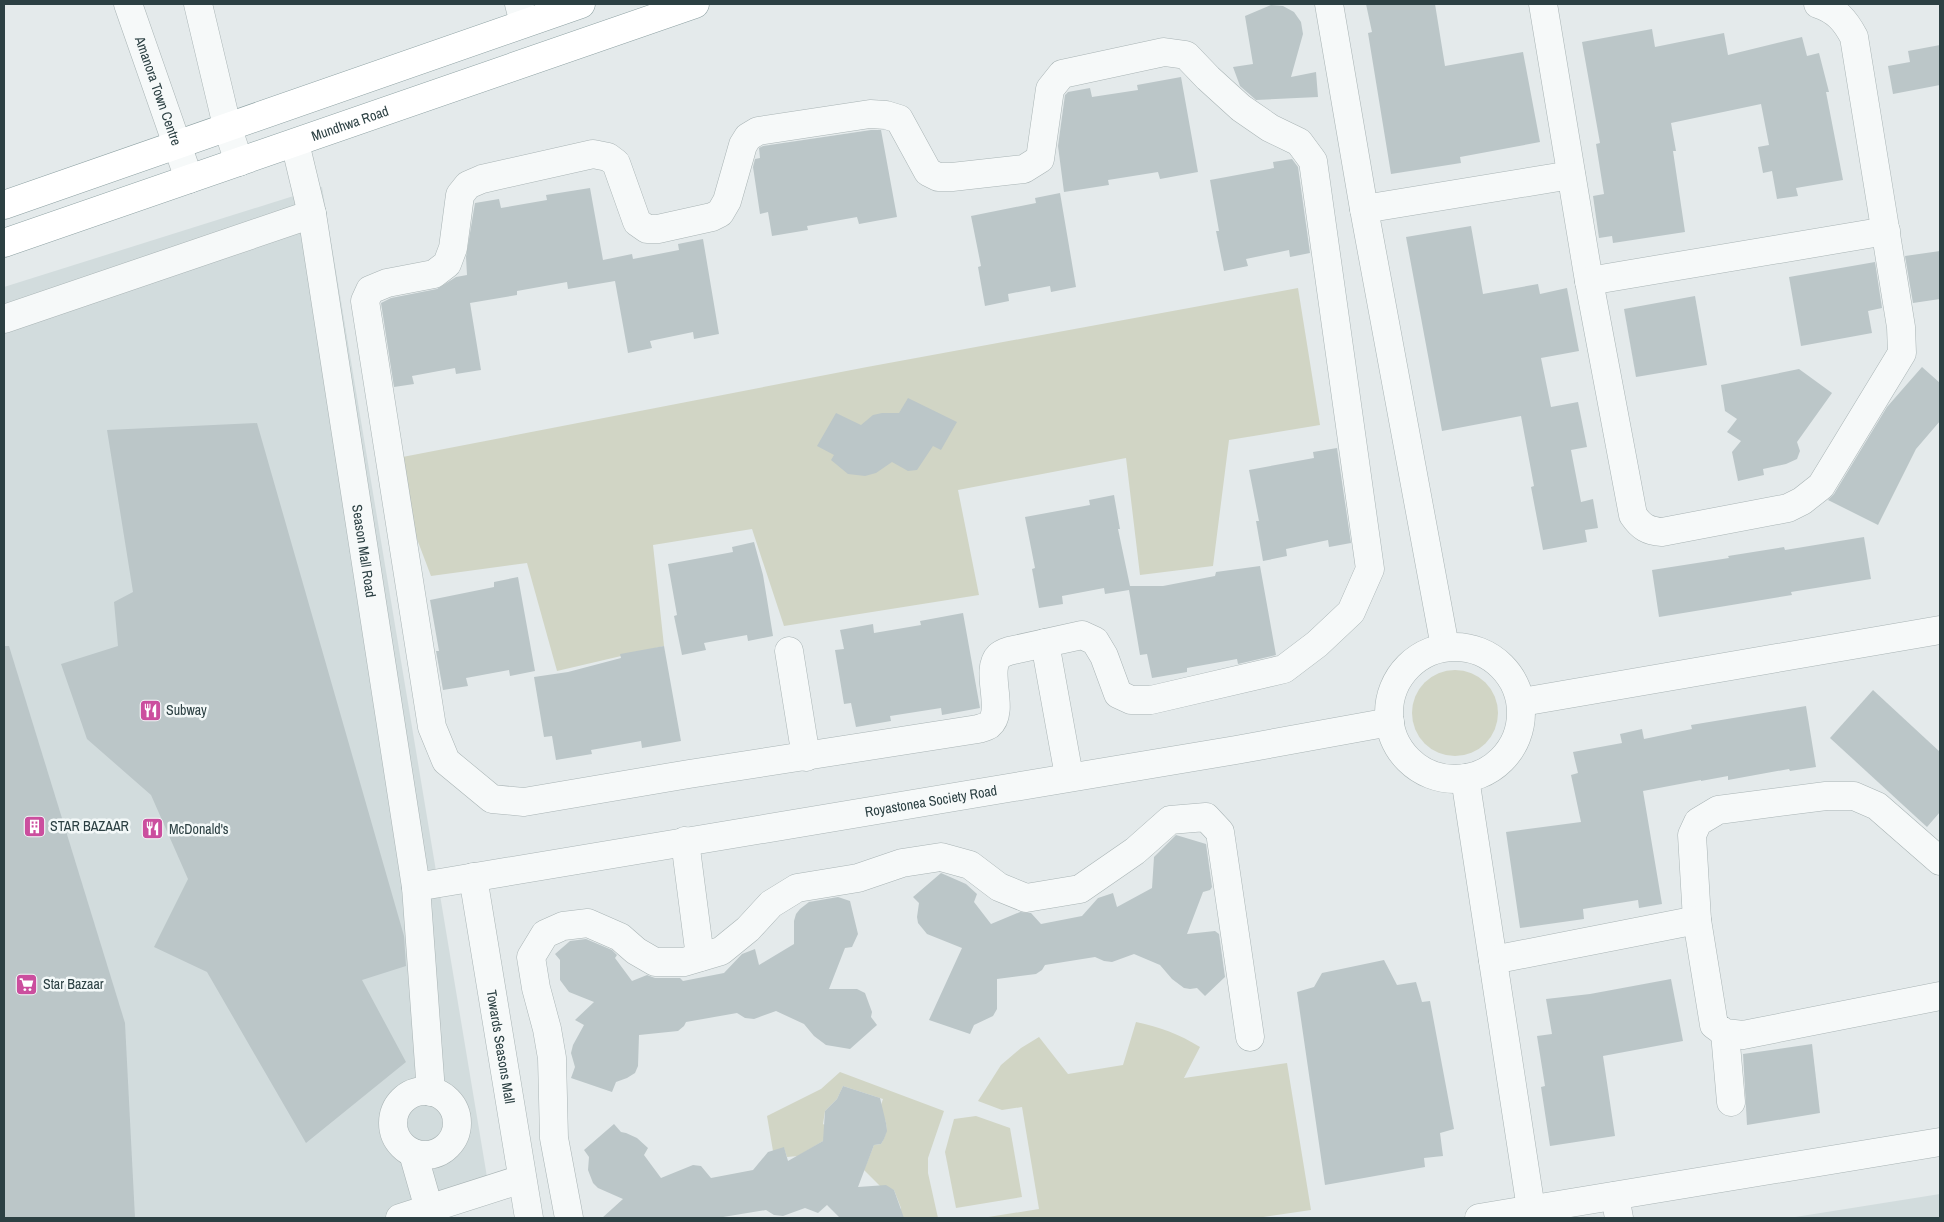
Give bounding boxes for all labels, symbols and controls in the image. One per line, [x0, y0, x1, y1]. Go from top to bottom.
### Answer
street label: Amanora Town Centre [131, 33, 186, 148]
street label: Mundhwa Road [309, 102, 391, 145]
street label: Season Mall Road [348, 503, 380, 599]
restaurant icon: Subway [138, 698, 162, 722]
place label: Subway [166, 701, 207, 719]
street label: Royastonea Society Road [864, 781, 998, 821]
building icon: STAR BAZAAR [22, 814, 46, 838]
place label: STAR BAZAAR [50, 817, 129, 835]
restaurant icon: McDonald's [141, 817, 165, 841]
place label: McDonald's [169, 820, 229, 838]
supermarket icon: Star Bazaar [15, 972, 39, 996]
place label: Star Bazaar [43, 975, 104, 993]
street label: Towards Seasons Mall [483, 989, 519, 1105]

